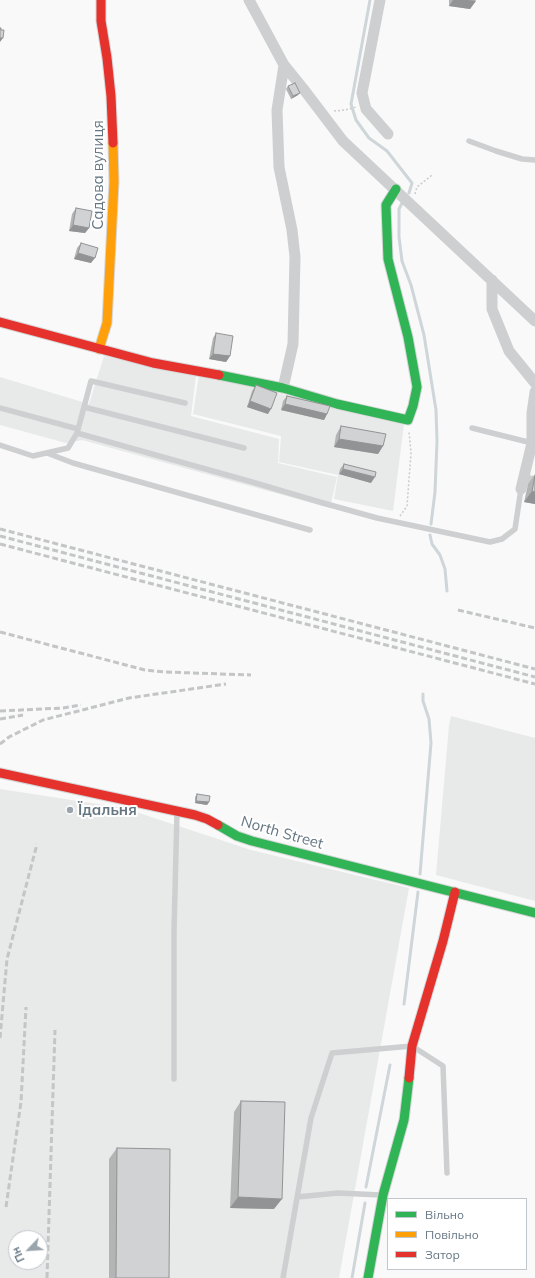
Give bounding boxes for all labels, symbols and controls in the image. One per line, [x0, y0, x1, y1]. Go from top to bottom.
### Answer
street label: Садова вулиця [89, 120, 107, 230]
place label: Їдальня [78, 801, 137, 819]
marker: Їдальня [65, 805, 75, 815]
street label: North Street [239, 813, 325, 853]
legend [387, 1198, 527, 1270]
text: Вільно [425, 1207, 464, 1222]
text: Повільно [425, 1227, 479, 1242]
north arrow [8, 1230, 48, 1270]
text: Пн [8, 1245, 28, 1265]
text: Затор [425, 1247, 460, 1262]

